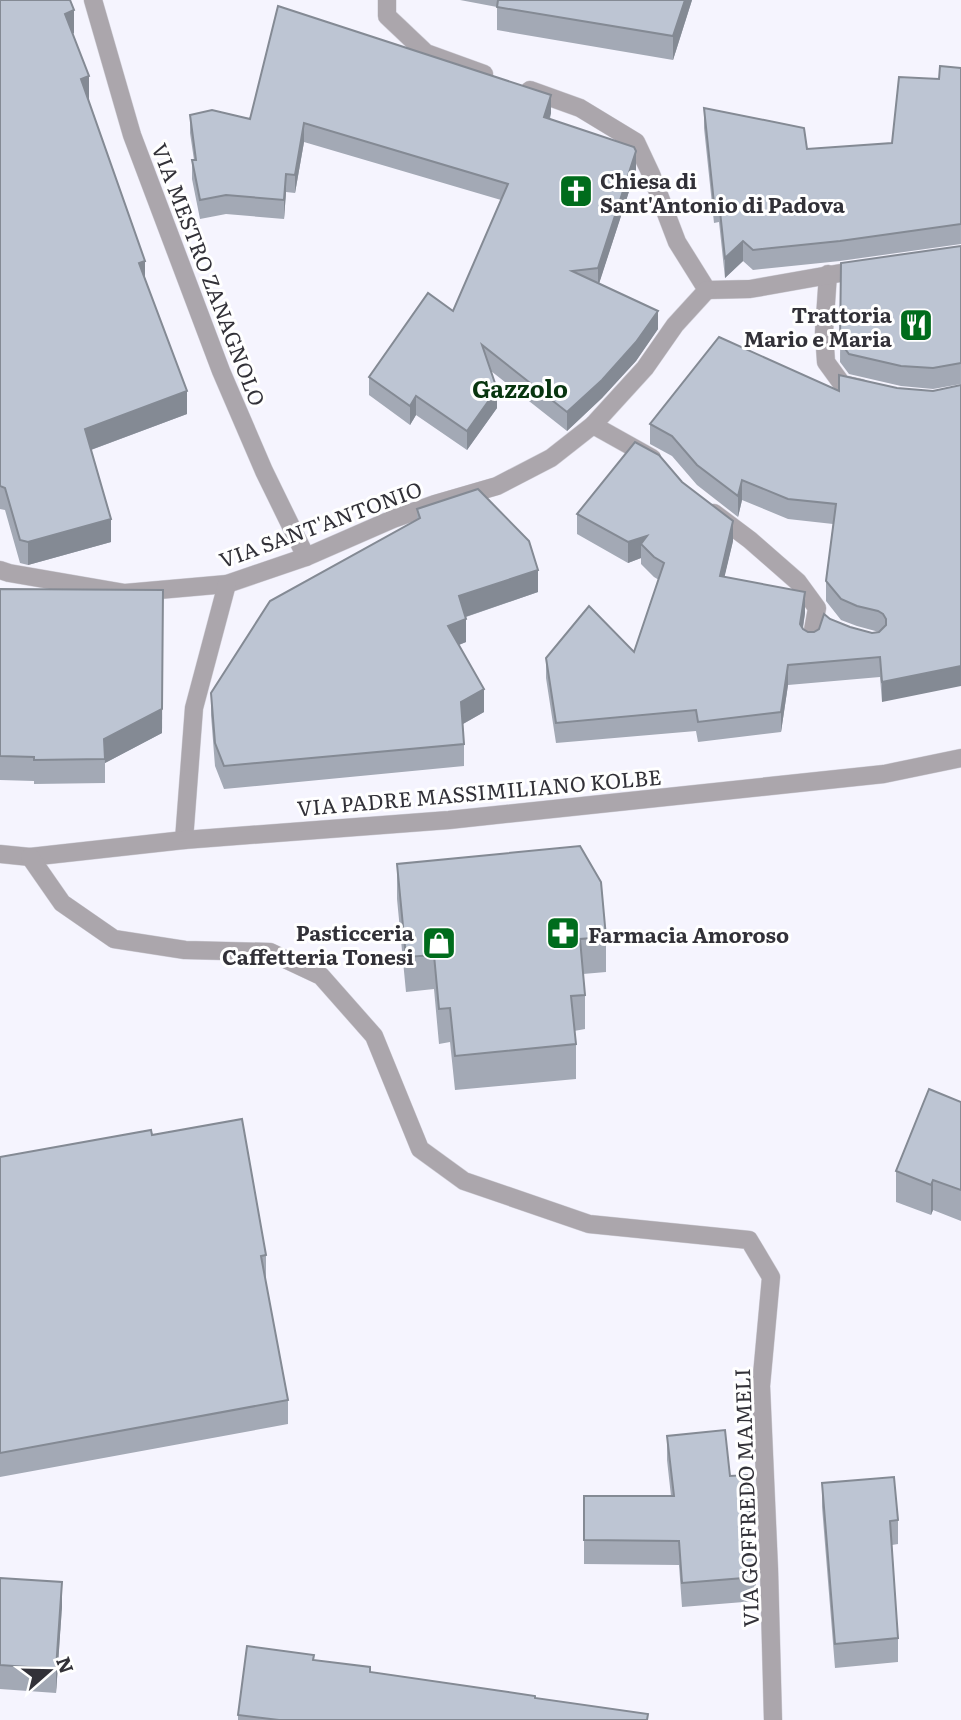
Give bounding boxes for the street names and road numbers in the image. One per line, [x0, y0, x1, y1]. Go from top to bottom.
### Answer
street label: VIA MESTRO ZANAGNOLO [145, 138, 275, 410]
street label: VIA SANT'ANTONIO [214, 472, 426, 574]
street label: VIA PADRE MASSIMILIANO KOLBE [295, 760, 663, 822]
street label: VIA GOFFREDO MAMELI [725, 1368, 765, 1628]

